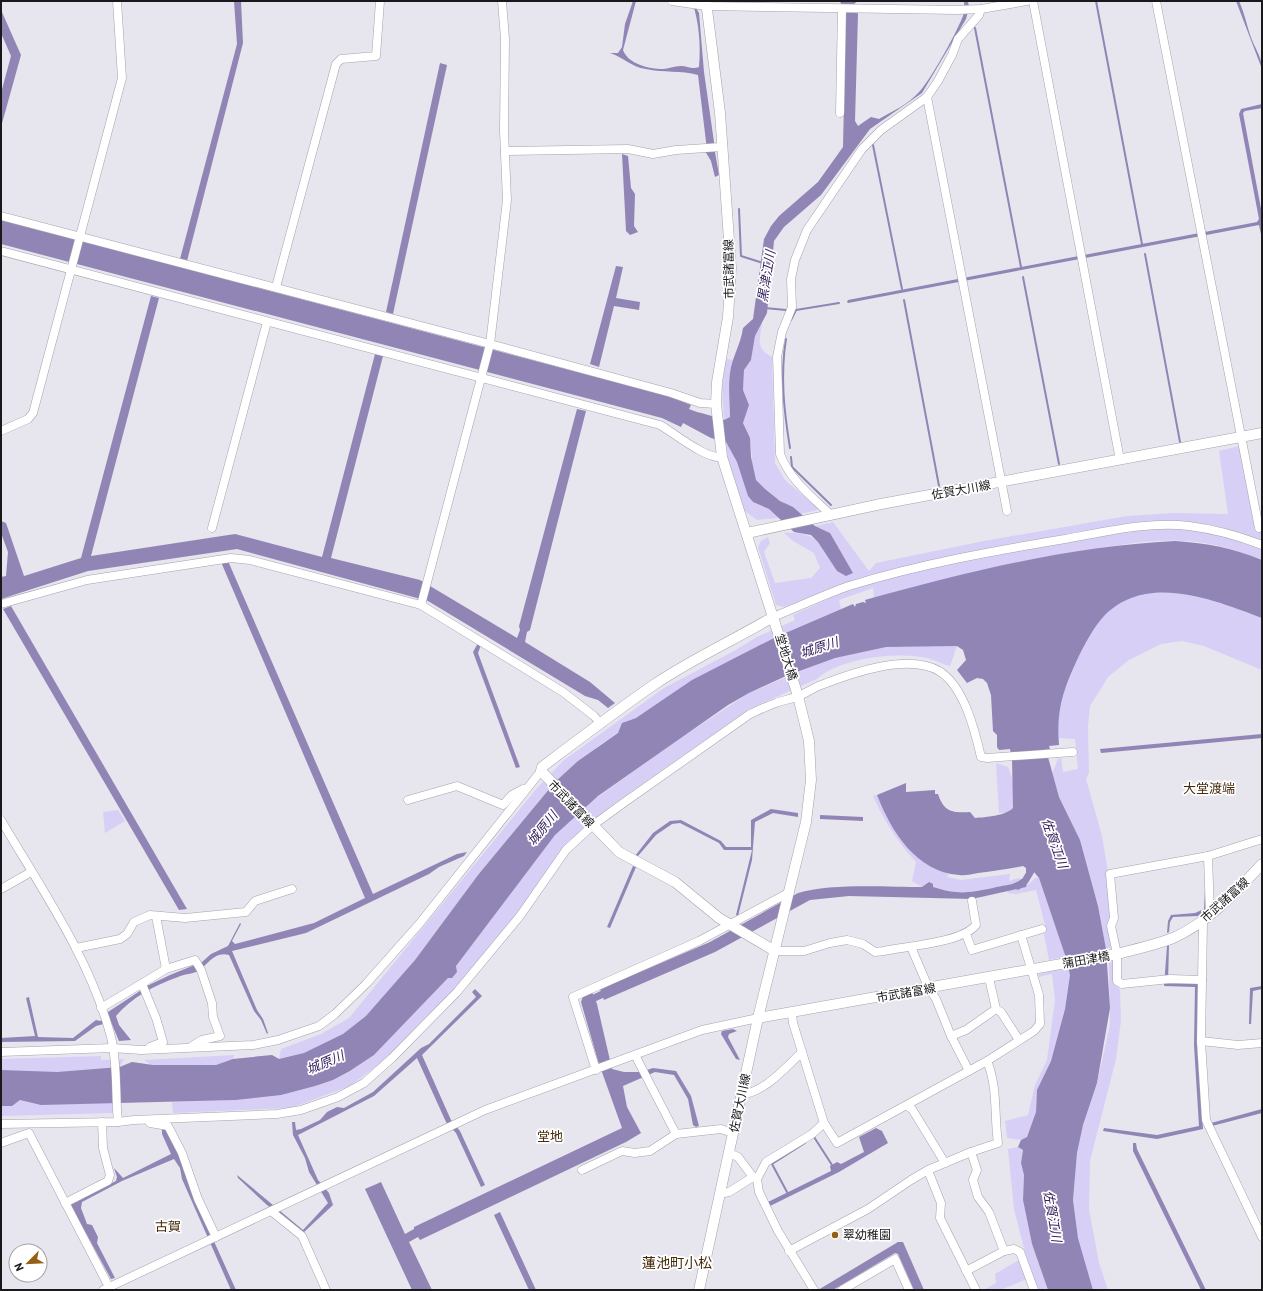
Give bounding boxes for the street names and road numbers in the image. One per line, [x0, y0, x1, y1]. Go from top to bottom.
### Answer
street label: 市武諸富線 [720, 239, 736, 299]
street label: 佐賀大川線 [930, 477, 992, 501]
street label: 堂地大橋 [773, 632, 801, 682]
street label: 市武諸富線 [546, 777, 598, 830]
street label: 市武諸富線 [1197, 874, 1251, 925]
street label: 蒲田津橋 [1061, 948, 1111, 970]
street label: 市武諸富線 [875, 980, 937, 1004]
street label: 佐賀大川線 [726, 1072, 752, 1134]

